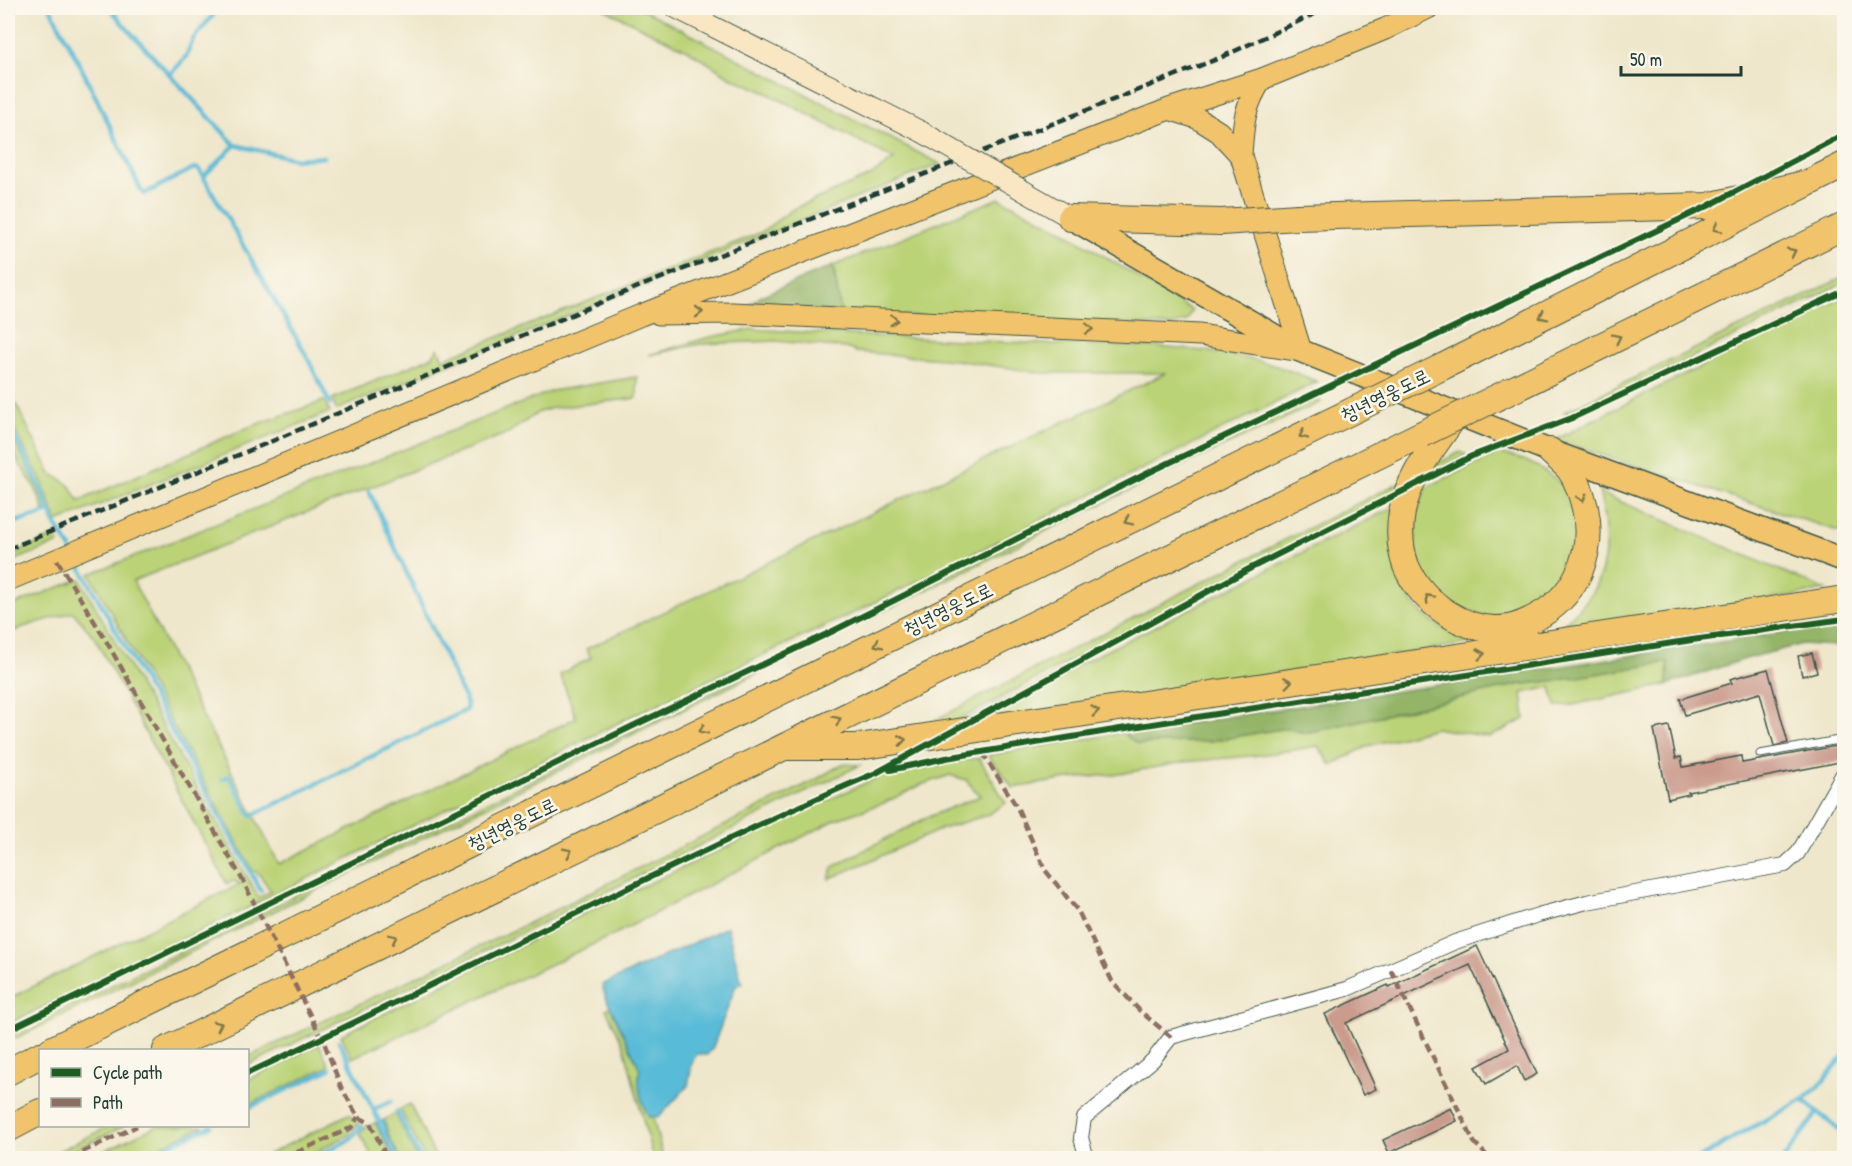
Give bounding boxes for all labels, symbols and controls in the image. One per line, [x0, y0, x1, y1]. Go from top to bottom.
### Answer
scale bar [1621, 39, 1741, 77]
text: 50 m [1630, 47, 1662, 72]
one-way arrow [1712, 221, 1723, 233]
one-way arrow [1786, 247, 1797, 259]
one-way arrow [695, 306, 704, 318]
one-way arrow [1538, 309, 1549, 321]
one-way arrow [890, 314, 899, 327]
one-way arrow [1084, 323, 1093, 336]
one-way arrow [1611, 334, 1622, 345]
street label: 청년영웅도로 [1335, 361, 1434, 428]
one-way arrow [1299, 428, 1310, 439]
one-way arrow [1575, 492, 1587, 503]
one-way arrow [1124, 514, 1135, 525]
street label: 청년영웅도로 [898, 575, 997, 642]
one-way arrow [1425, 594, 1436, 604]
one-way arrow [874, 637, 884, 648]
one-way arrow [1476, 648, 1485, 660]
one-way arrow [1283, 677, 1292, 689]
one-way arrow [1090, 706, 1099, 718]
one-way arrow [831, 715, 842, 727]
one-way arrow [699, 723, 709, 734]
one-way arrow [897, 734, 907, 746]
street label: 청년영웅도로 [462, 790, 561, 857]
one-way arrow [562, 848, 573, 860]
one-way arrow [387, 934, 398, 946]
one-way arrow [212, 1020, 223, 1032]
legend [39, 1049, 249, 1127]
text: Cycle path [93, 1060, 163, 1085]
text: Path [93, 1090, 123, 1115]

